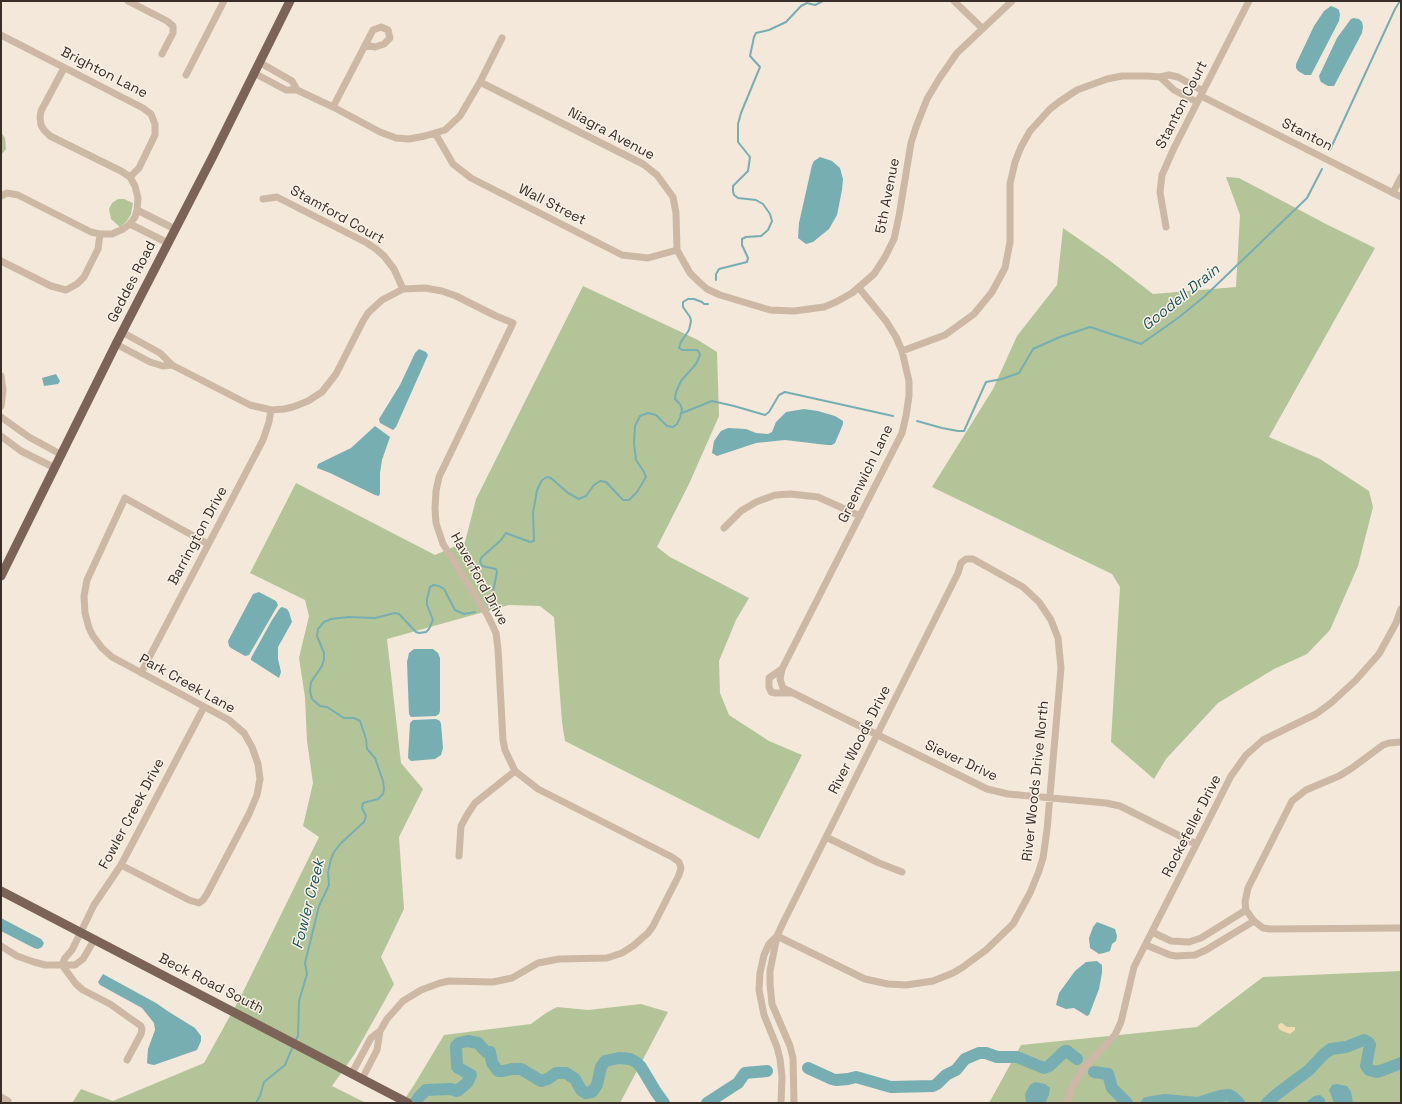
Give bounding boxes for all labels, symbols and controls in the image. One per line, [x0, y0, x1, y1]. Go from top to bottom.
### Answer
street label: Brighton Lane [58, 44, 150, 102]
street label: Stanton Court [1153, 58, 1211, 152]
street label: Niagra Avenue [565, 104, 657, 164]
street label: Stanton [1279, 115, 1335, 155]
street label: 5th Avenue [872, 157, 904, 235]
street label: Wall Street [515, 181, 589, 229]
street label: Stamford Court [287, 182, 387, 248]
street label: Geddes Road [104, 238, 160, 326]
water label: Goodell Drain [1138, 261, 1224, 335]
street label: Greenwich Lane [835, 422, 897, 526]
street label: Barrington Drive [165, 484, 231, 588]
street label: Haverford Drive [447, 530, 511, 628]
street label: Park Creek Lane [136, 651, 238, 717]
street label: River Woods Drive [825, 683, 895, 797]
street label: River Woods Drive North [1019, 700, 1053, 862]
street label: Siever Drive [922, 737, 1000, 785]
street label: Fowler Creek Drive [96, 756, 168, 872]
street label: Rockefeller Drive [1159, 772, 1225, 880]
water label: Fowler Creek [289, 857, 329, 951]
street label: Beck Road South [156, 950, 266, 1018]

